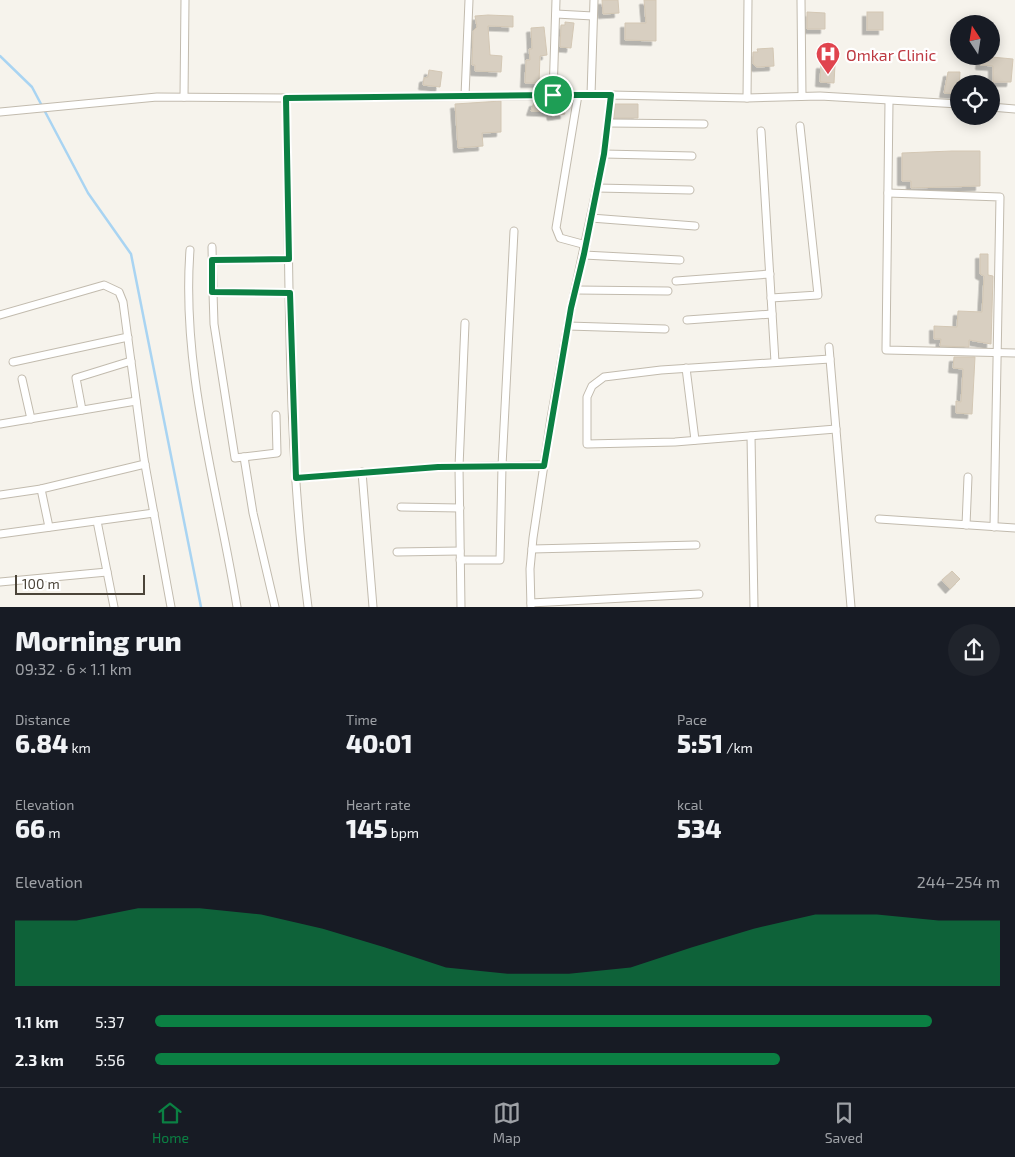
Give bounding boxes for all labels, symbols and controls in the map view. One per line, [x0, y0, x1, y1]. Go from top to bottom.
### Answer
north arrow [950, 15, 1000, 65]
map controls [950, 15, 1000, 125]
hospital icon: Omkar Clinic [815, 41, 841, 75]
place label: Omkar Clinic [846, 45, 936, 64]
pin [532, 74, 574, 116]
button: locate [950, 75, 1000, 125]
icon: arrive [539, 81, 567, 109]
scale bar [15, 572, 145, 595]
text: 100 m [22, 575, 60, 592]
text: Morning run [15, 623, 182, 657]
button: share [948, 624, 1000, 676]
text: 09:32 · 6 × 1.1 km [15, 659, 132, 678]
text: Distance [15, 711, 70, 728]
text: Time [346, 711, 377, 728]
text: Pace [677, 711, 707, 728]
text: 6.84 [15, 728, 68, 758]
text: 40:01 [346, 728, 413, 758]
text: 5:51 [677, 728, 723, 758]
text: km [68, 739, 91, 756]
text: /km [723, 739, 753, 756]
text: Elevation [15, 796, 74, 813]
text: Heart rate [346, 796, 411, 813]
text: kcal [677, 796, 703, 813]
text: 66 [15, 813, 45, 843]
text: 145 [346, 813, 388, 843]
text: 534 [677, 813, 722, 843]
text: m [45, 824, 60, 841]
text: bpm [388, 824, 419, 841]
text: Elevation [15, 872, 83, 891]
text: 244–254 m [917, 872, 1000, 891]
text: 1.1 km [15, 1012, 59, 1031]
text: 5:37 [95, 1012, 124, 1031]
text: 2.3 km [15, 1050, 64, 1069]
text: 5:56 [95, 1050, 125, 1069]
tab: Home [152, 1099, 189, 1146]
tab: Map [493, 1099, 521, 1146]
tab: Saved [825, 1099, 863, 1146]

